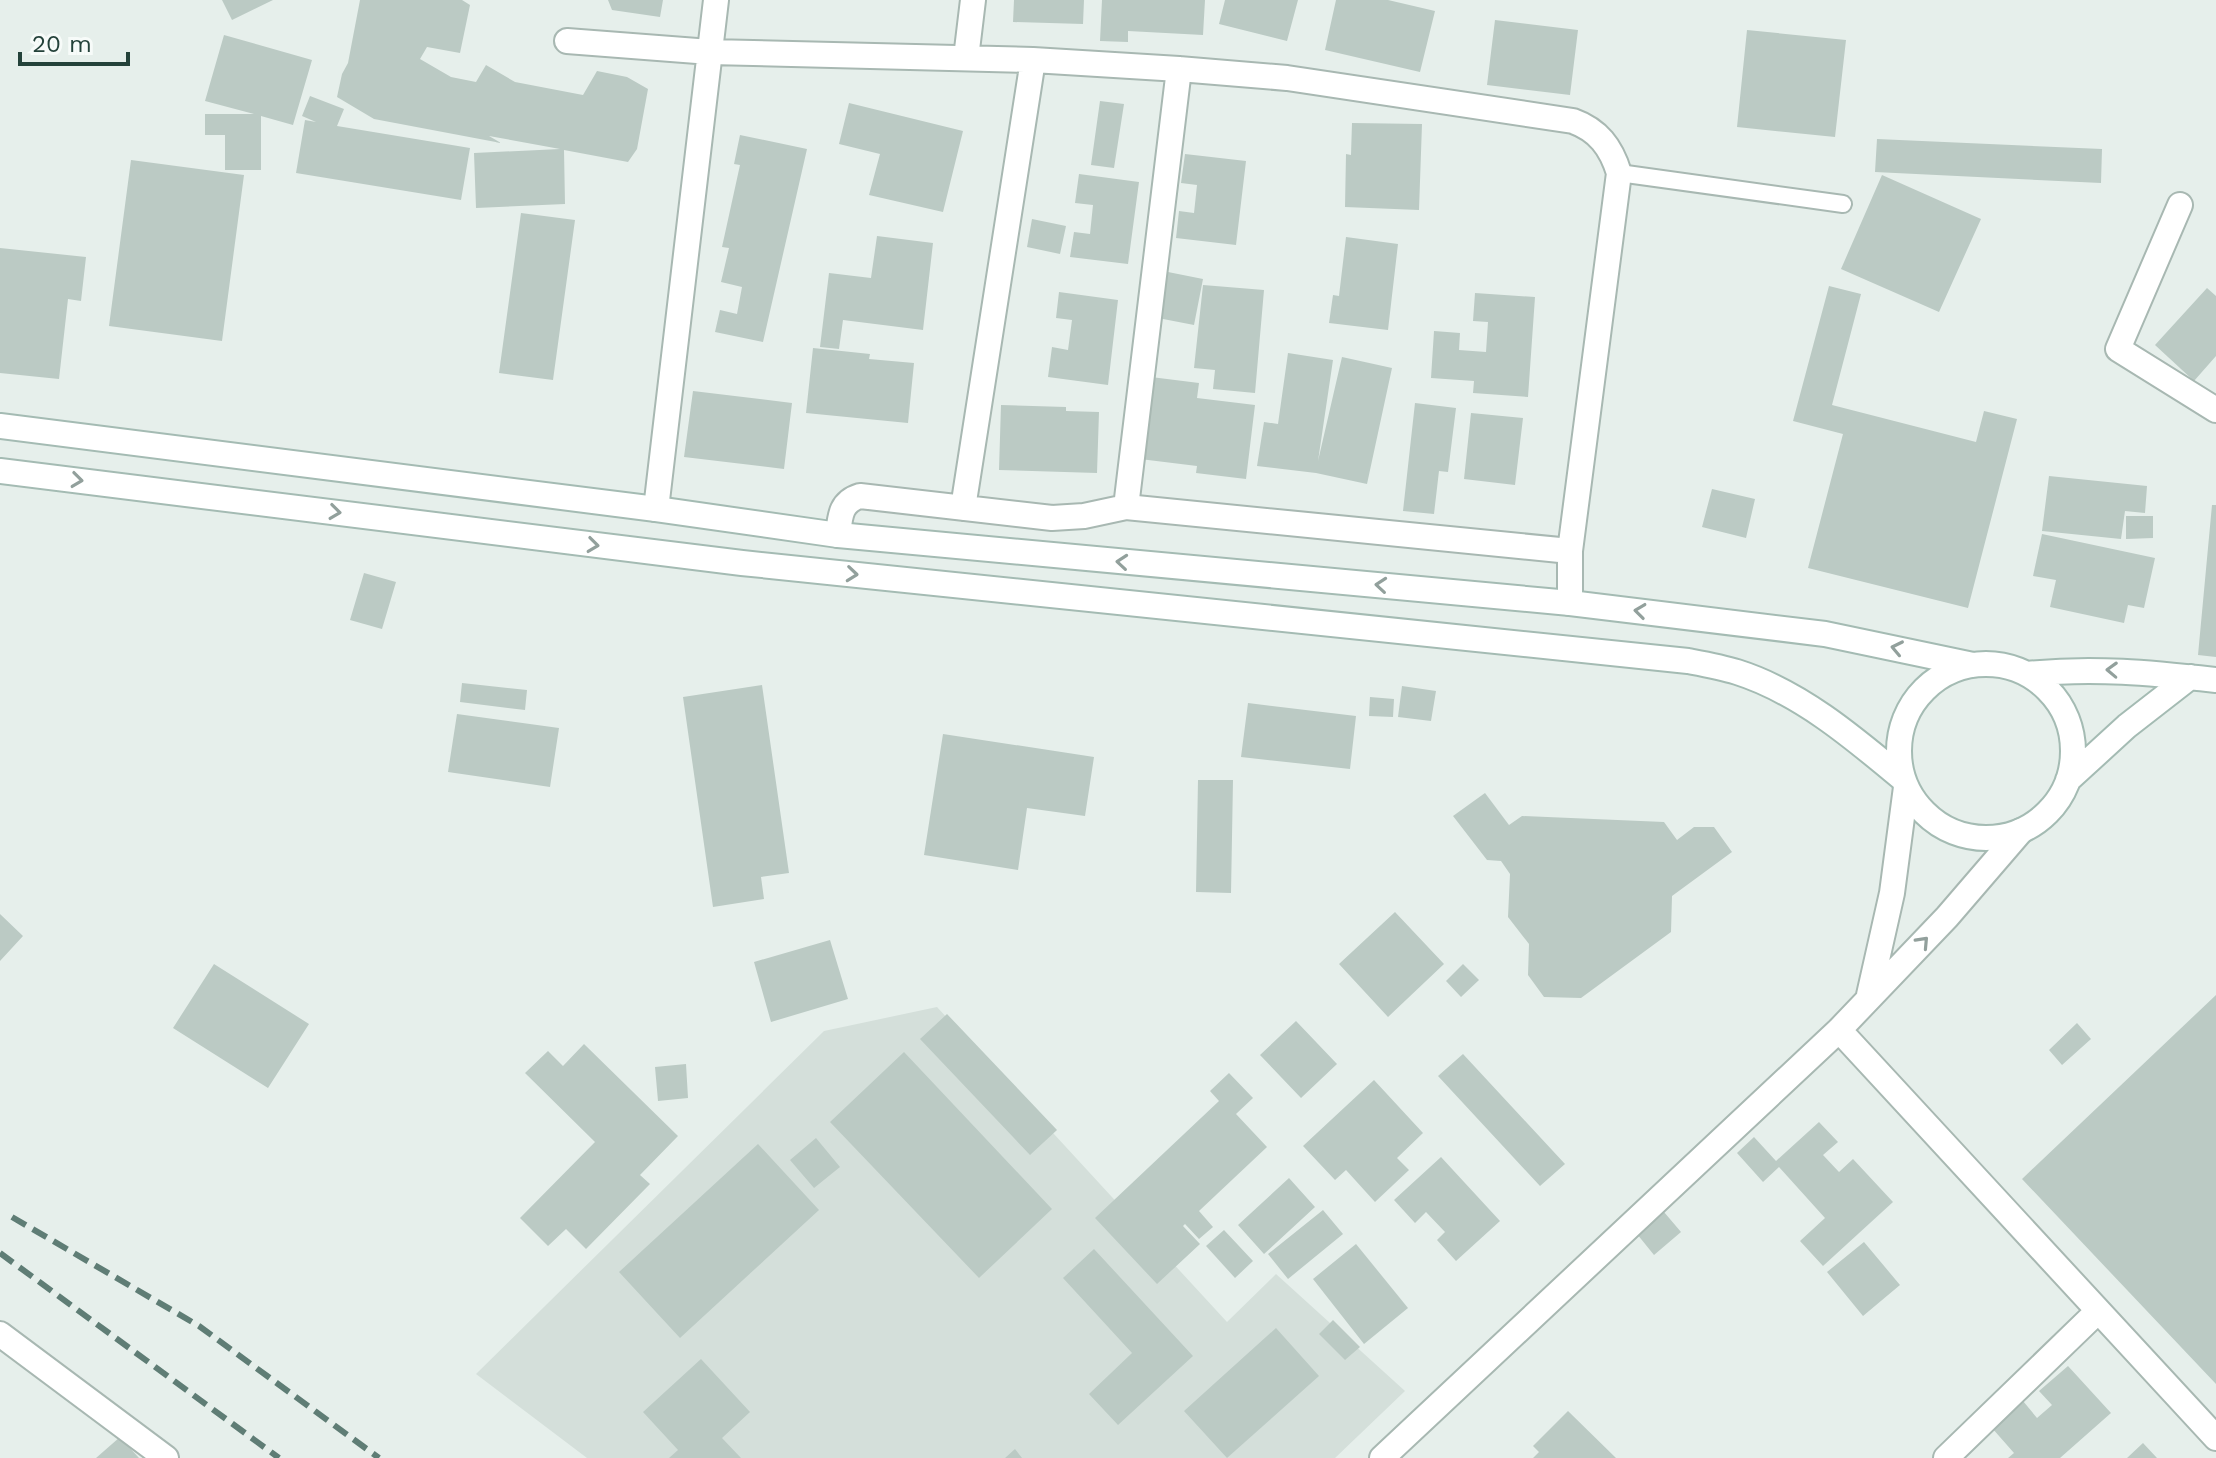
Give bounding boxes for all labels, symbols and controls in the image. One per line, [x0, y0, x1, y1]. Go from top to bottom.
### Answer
scale bar [20, 16, 128, 66]
text: 20 m [32, 30, 92, 58]
one-way arrow [71, 471, 84, 488]
one-way arrow [329, 504, 342, 521]
one-way arrow [587, 536, 600, 553]
one-way arrow [1115, 553, 1128, 570]
one-way arrow [846, 566, 859, 583]
one-way arrow [1374, 577, 1387, 594]
one-way arrow [1633, 603, 1646, 620]
one-way arrow [1891, 640, 1904, 657]
one-way arrow [2105, 661, 2118, 678]
one-way arrow [1914, 937, 1928, 951]

